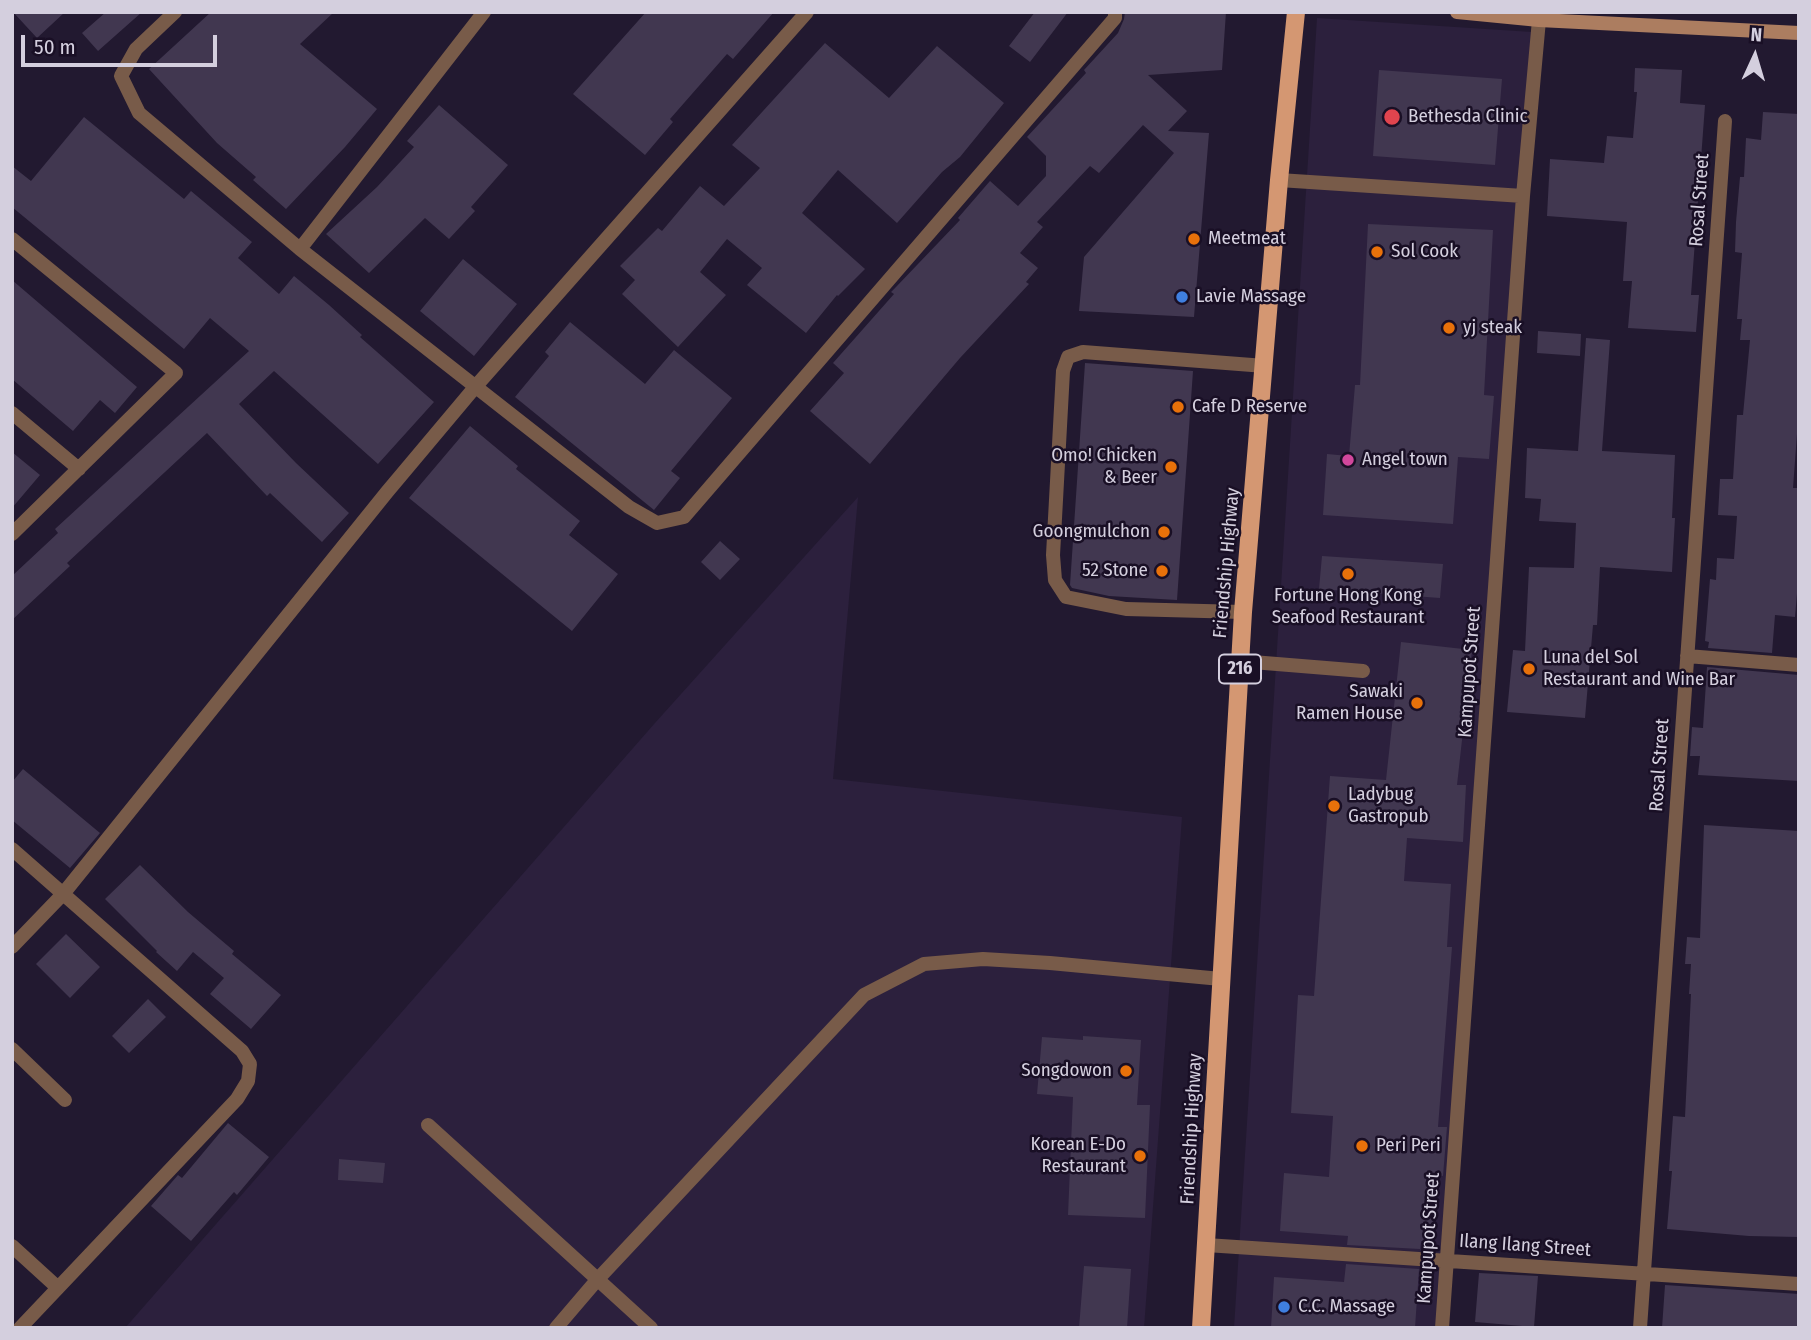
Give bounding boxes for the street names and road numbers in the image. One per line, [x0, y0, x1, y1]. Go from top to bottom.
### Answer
street label: Rosal Street [1685, 153, 1715, 247]
street label: Friendship Highway [1209, 487, 1245, 639]
street label: Kampupot Street [1454, 606, 1486, 738]
road number: 216 [1219, 654, 1261, 684]
street label: Rosal Street [1645, 718, 1675, 812]
street label: Friendship Highway [1177, 1053, 1207, 1205]
street label: Kampupot Street [1413, 1172, 1445, 1304]
street label: Ilang Ilang Street [1458, 1230, 1592, 1262]

